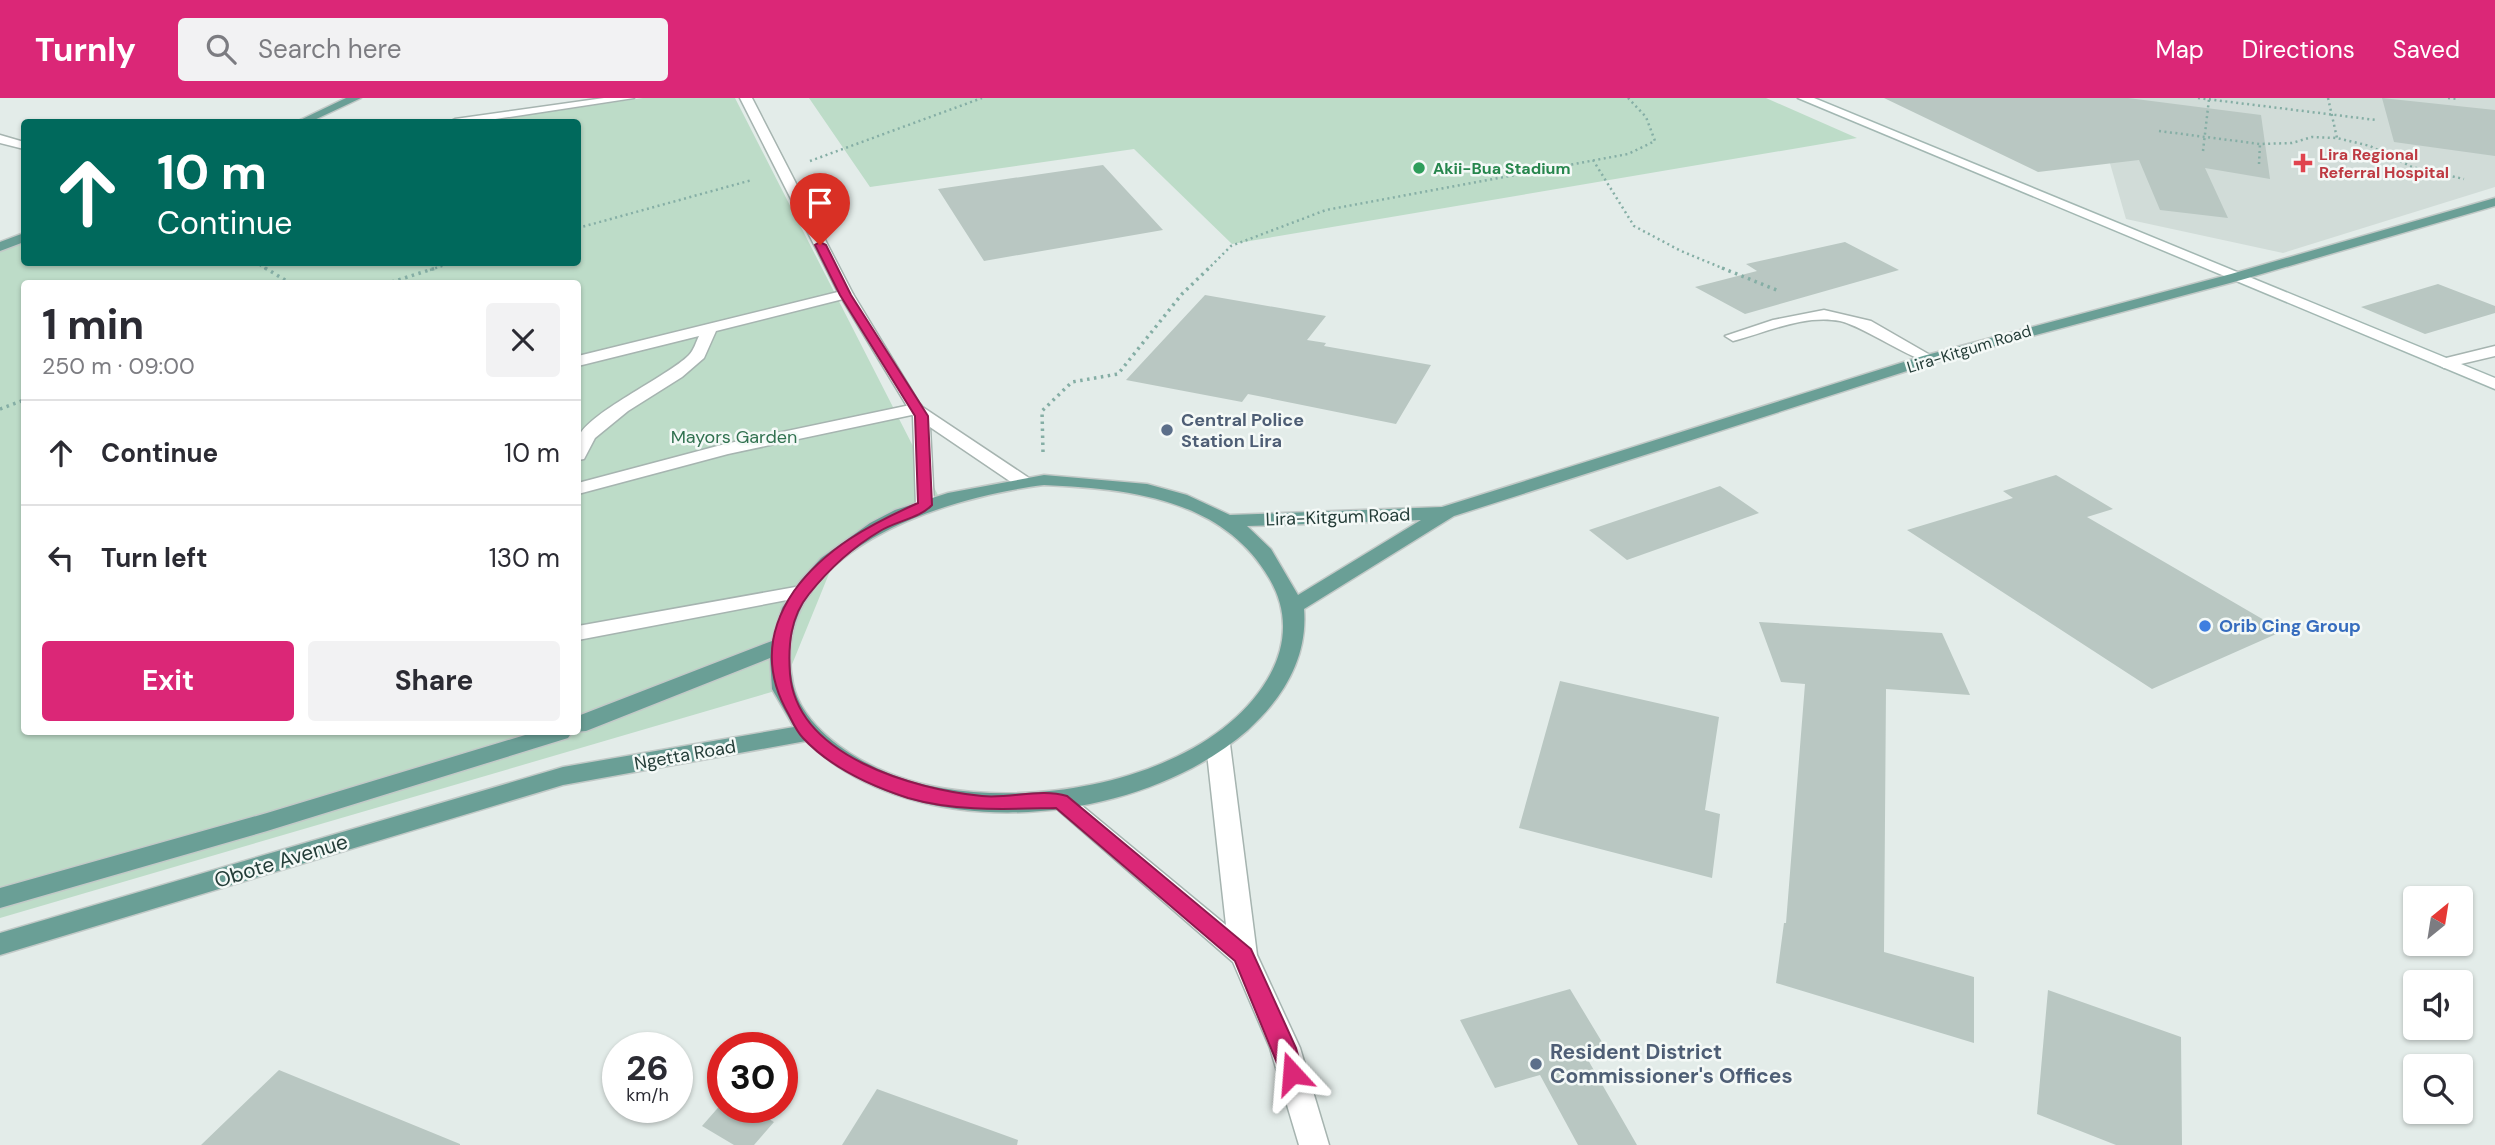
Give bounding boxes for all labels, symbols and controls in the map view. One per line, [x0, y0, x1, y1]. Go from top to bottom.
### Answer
search box [178, 18, 668, 81]
text: Turnly [35, 28, 136, 71]
icon: search [202, 30, 240, 68]
text: Search here [258, 32, 401, 66]
text: Map [2156, 34, 2204, 65]
text: Directions [2242, 34, 2355, 65]
text: Saved [2393, 34, 2460, 65]
text: 10 m [157, 140, 267, 204]
place label: Lira Regional Referral Hospital [2319, 144, 2449, 183]
icon: ahead [42, 147, 133, 238]
marker: Lira Regional Referral Hospital [2293, 153, 2313, 173]
place label: Akii-Bua Stadium [1433, 158, 1571, 179]
marker: Akii-Bua Stadium [1411, 160, 1427, 176]
pin [790, 173, 850, 245]
icon: arrive [801, 184, 839, 222]
text: Continue [157, 202, 292, 244]
text: 1 min [42, 297, 144, 352]
button: close [486, 303, 560, 377]
street label: Lira-Kitgum Road [1904, 320, 2034, 378]
text: 250 m · 09:00 [42, 351, 195, 381]
place label: Central Police Station Lira [1181, 408, 1304, 453]
marker: Central Police Station Lira [1159, 422, 1175, 438]
park label: Mayors Garden [671, 425, 797, 449]
icon: ahead [42, 434, 80, 472]
text: Continue [101, 436, 218, 470]
text: 10 m [504, 436, 560, 470]
street label: Lira-Kitgum Road [1265, 502, 1411, 532]
icon: left [42, 539, 80, 577]
text: Turn left [101, 541, 208, 575]
text: 130 m [489, 541, 560, 575]
place label: Orib Cing Group [2219, 614, 2361, 638]
marker: Orib Cing Group [2197, 618, 2213, 634]
button: Exit [42, 641, 294, 721]
button: Share [308, 641, 560, 721]
street label: Ngetta Road [632, 734, 738, 776]
street label: Obote Avenue [211, 827, 351, 895]
north arrow [2403, 886, 2473, 956]
map controls [2403, 886, 2473, 1124]
button: sound [2403, 970, 2473, 1040]
speed limit sign: 30 [707, 1032, 798, 1123]
position arrow [1255, 1036, 1329, 1110]
place label: Resident District Commissioner's Offices [1550, 1038, 1793, 1090]
text: 26 [626, 1045, 669, 1091]
button: search [2403, 1054, 2473, 1124]
marker: Resident District Commissioner's Offices [1528, 1056, 1544, 1072]
text: km/h [626, 1083, 669, 1107]

